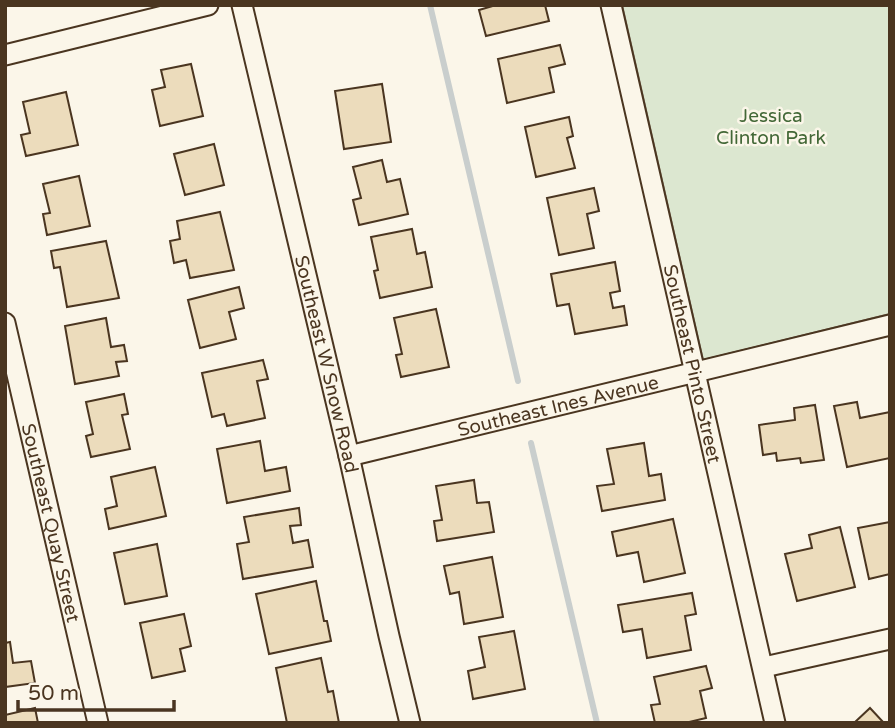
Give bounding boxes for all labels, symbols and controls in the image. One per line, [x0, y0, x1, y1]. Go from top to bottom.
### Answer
park label: Jessica Clinton Park [716, 105, 826, 149]
street label: Southeast W Snow Road [290, 253, 362, 475]
street label: Southeast Pinto Street [659, 263, 725, 465]
street label: Southeast Ines Avenue [455, 371, 661, 441]
street label: Southeast Quay Street [17, 421, 84, 624]
scale bar [18, 668, 173, 712]
text: 50 m [28, 681, 79, 706]

